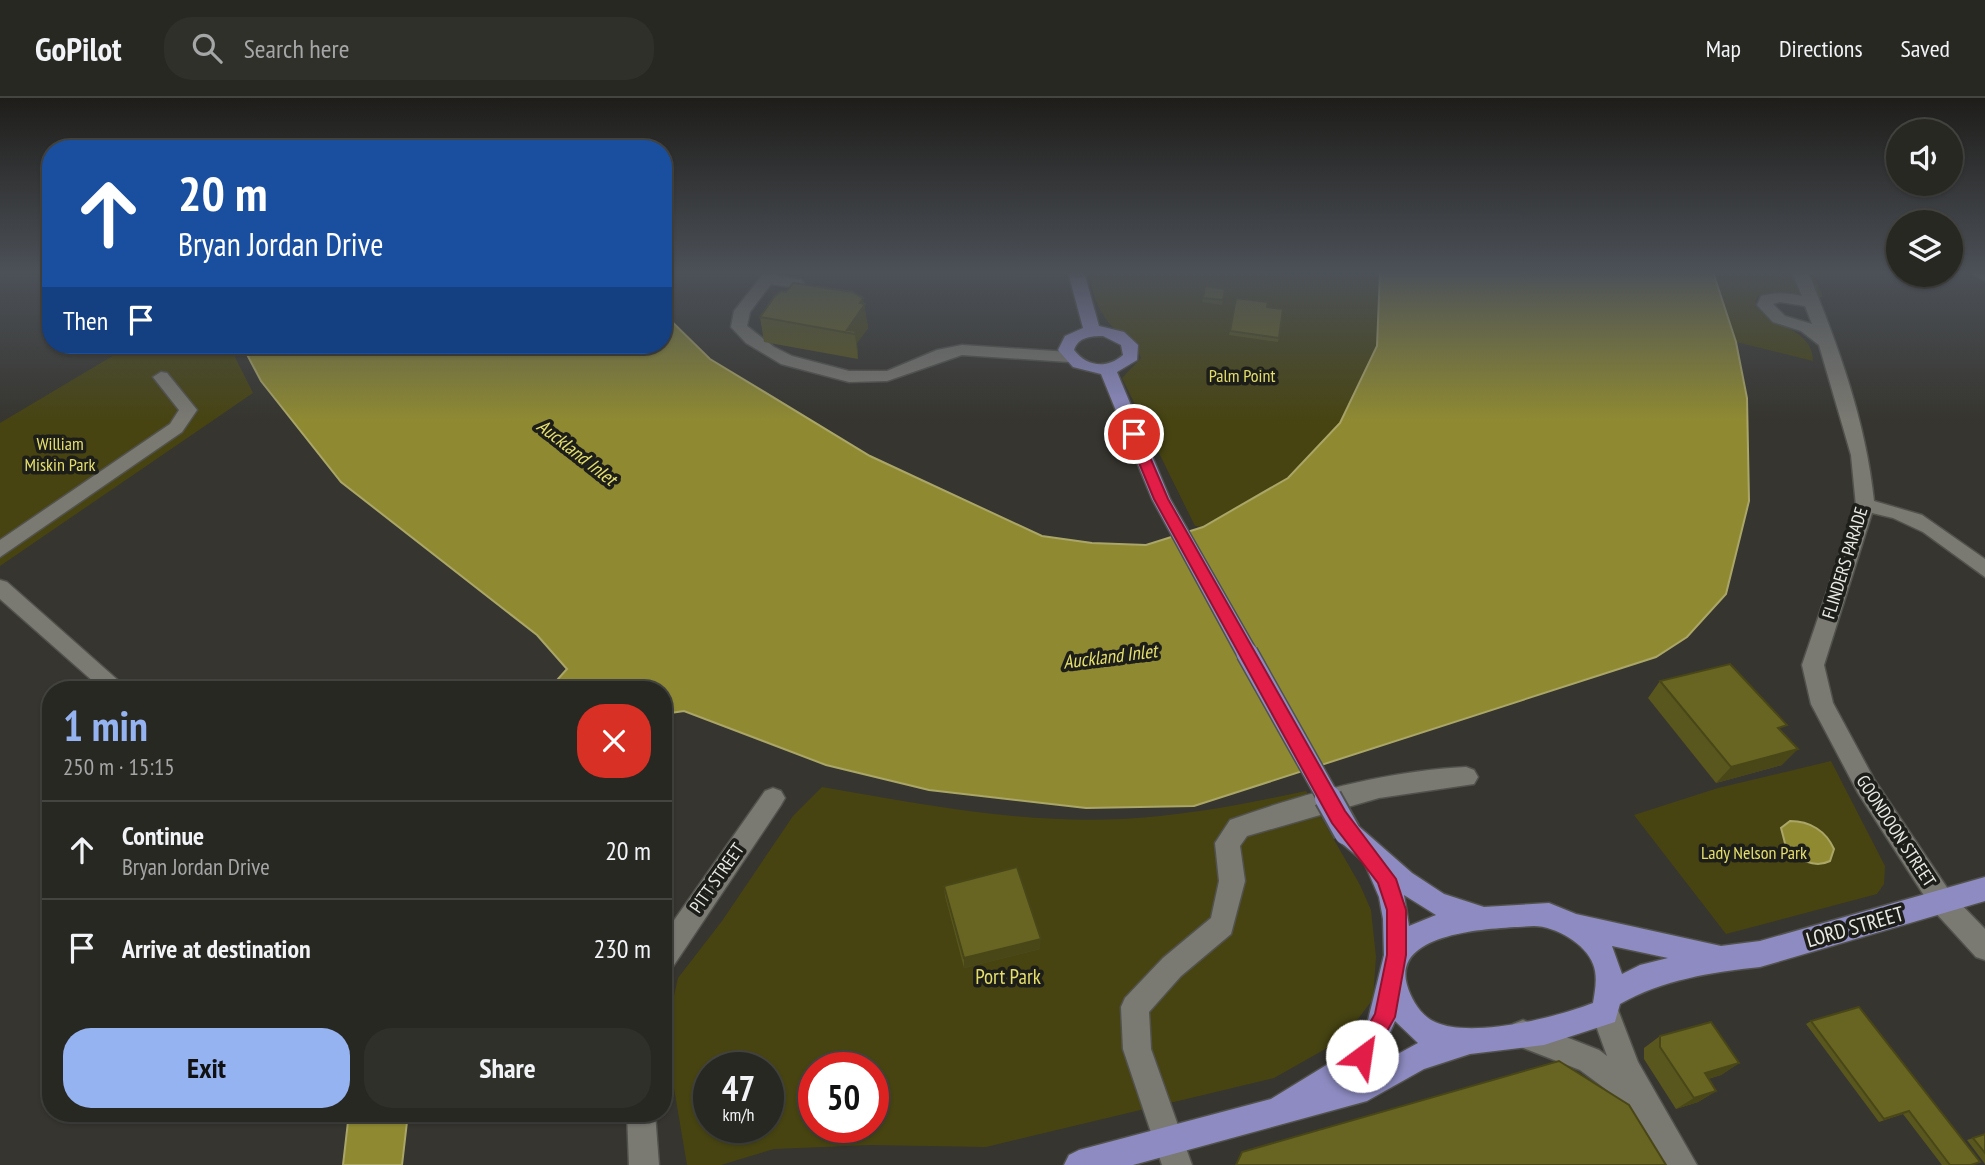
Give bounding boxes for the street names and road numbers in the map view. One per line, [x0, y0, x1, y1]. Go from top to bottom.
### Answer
street label: FLINDERS PARADE [1817, 504, 1872, 622]
street label: GOONDOON STREET [1852, 770, 1941, 891]
street label: PITT STREET [684, 838, 749, 917]
street label: LORD STREET [1803, 900, 1907, 953]

